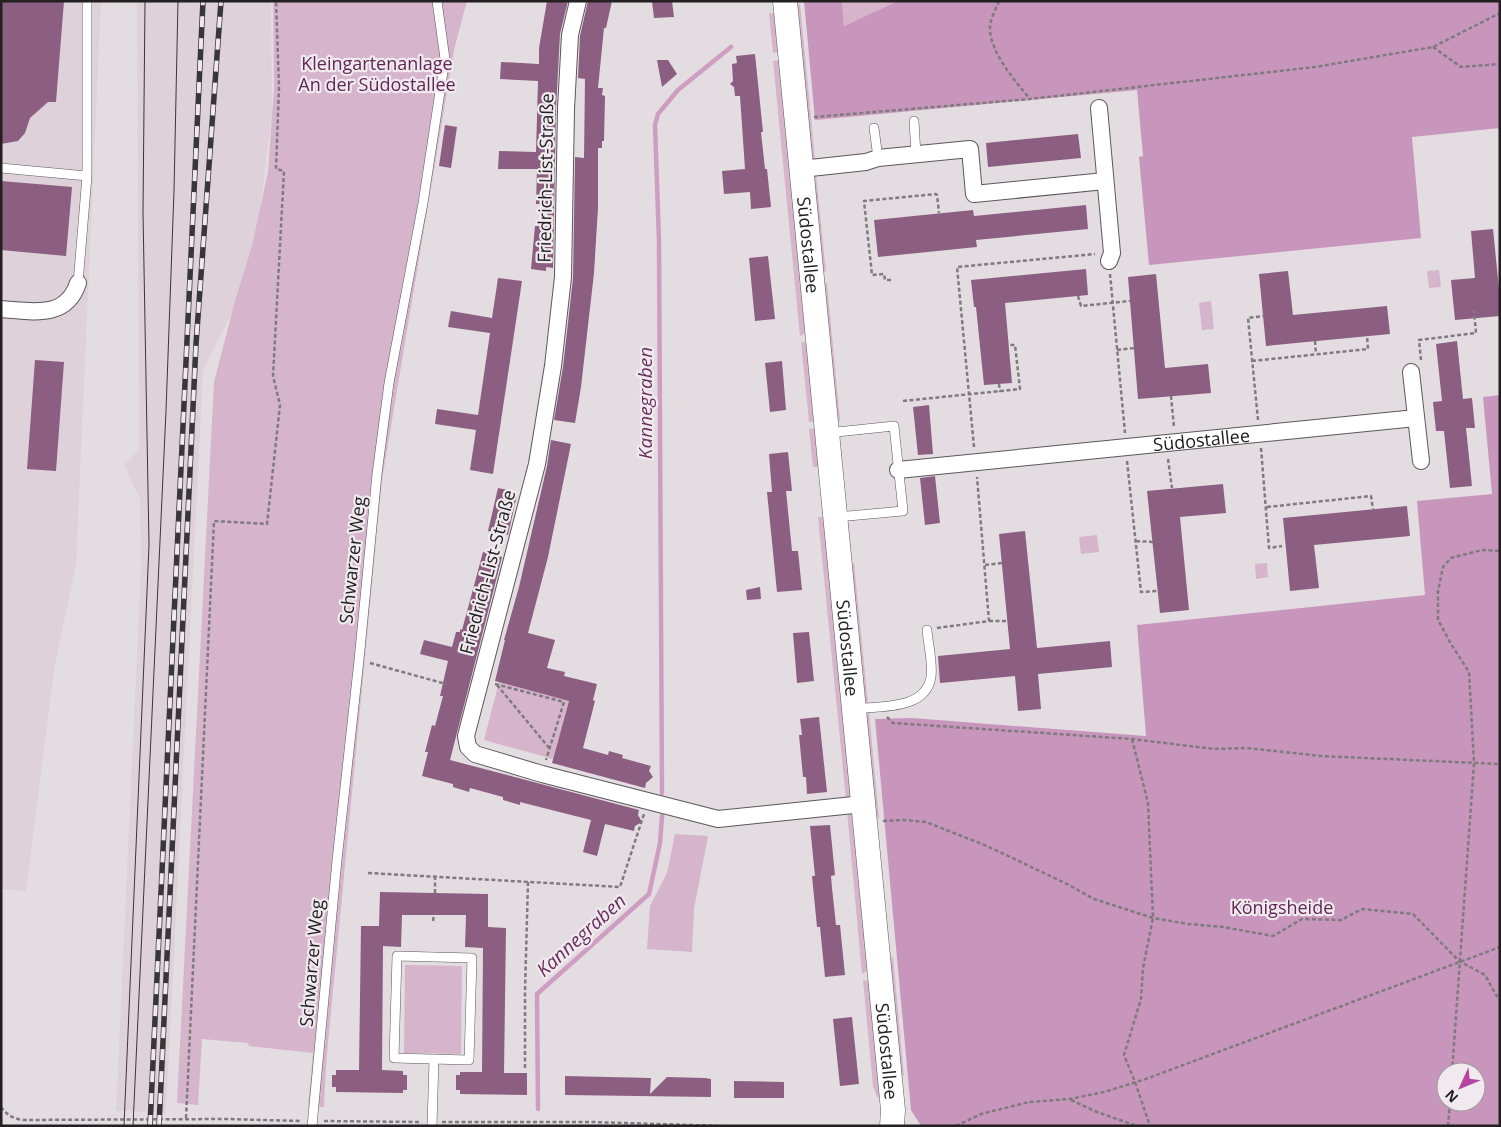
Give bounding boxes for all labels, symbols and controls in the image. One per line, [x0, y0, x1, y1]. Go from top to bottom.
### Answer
park label: Kleingartenanlage An der Südostallee [298, 51, 456, 96]
street label: Friedrich-List-Straße [532, 93, 558, 263]
street label: Südostallee [792, 195, 825, 294]
water label: Kannegraben [632, 347, 658, 459]
street label: Südostallee [1152, 423, 1251, 456]
street label: Friedrich-List-Straße [453, 487, 521, 657]
street label: Schwarzer Weg [333, 495, 371, 625]
street label: Südostallee [831, 598, 865, 697]
water label: Kannegraben [531, 888, 631, 982]
park label: Königsheide [1231, 895, 1333, 919]
street label: Schwarzer Weg [293, 898, 329, 1028]
street label: Südostallee [871, 1002, 904, 1101]
north arrow [1436, 1062, 1486, 1112]
text: N [1440, 1086, 1462, 1107]

